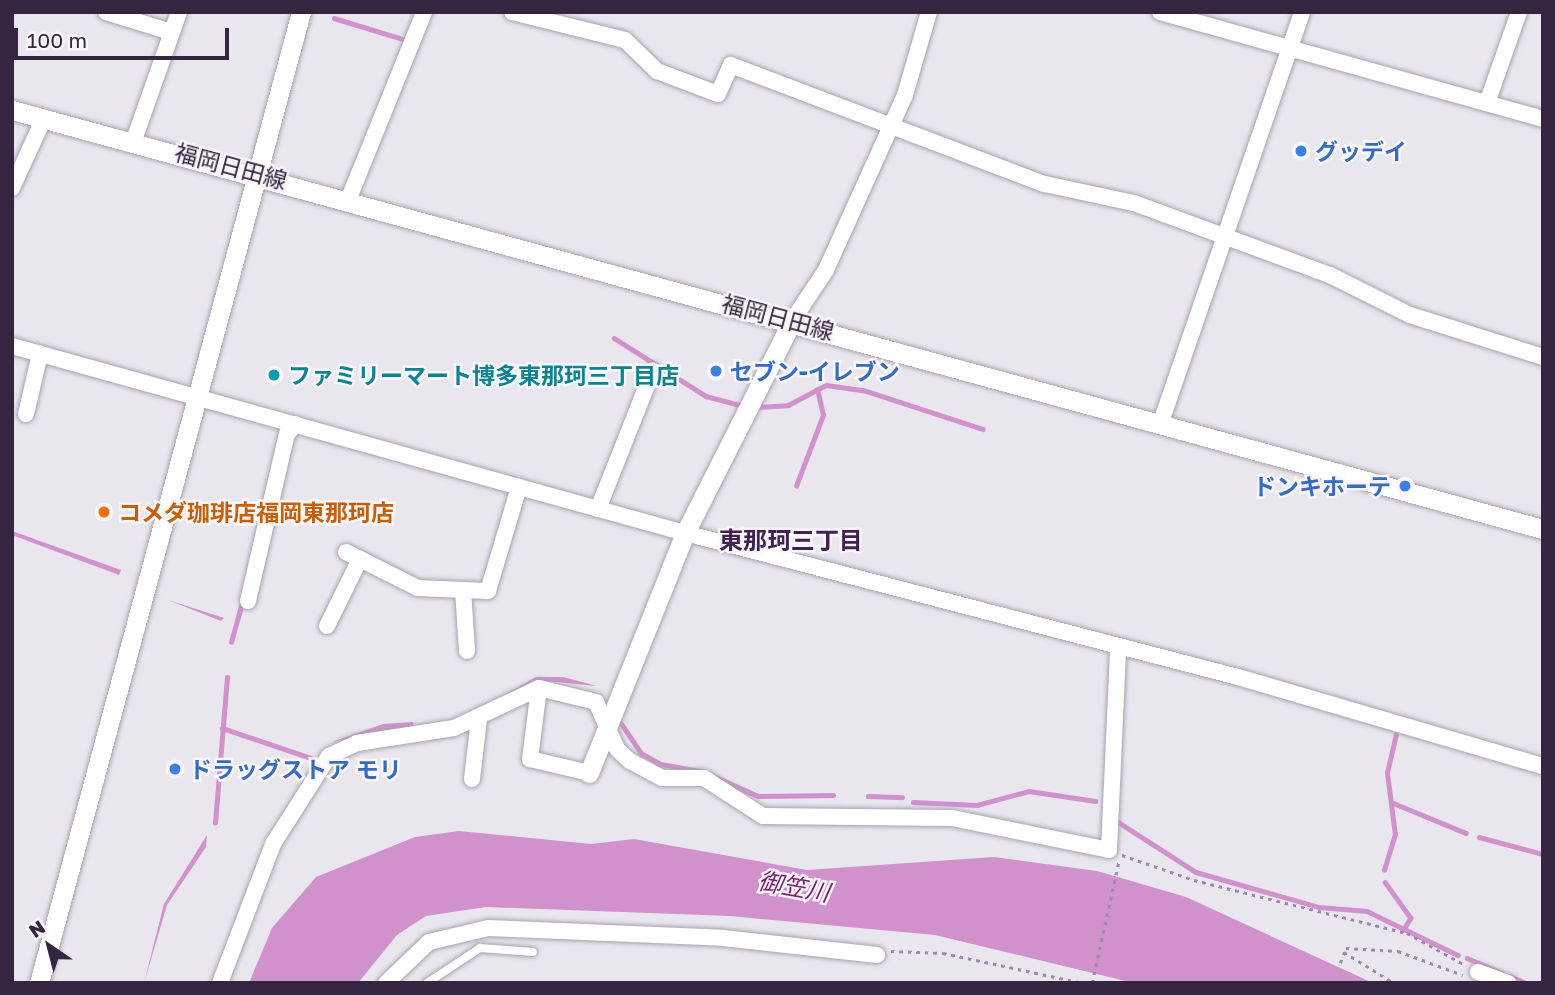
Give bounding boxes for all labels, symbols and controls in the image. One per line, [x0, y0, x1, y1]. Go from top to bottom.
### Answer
scale bar [18, 14, 233, 58]
text: 100 m [27, 27, 87, 53]
place label: グッデイ [1315, 137, 1407, 165]
street label: 福岡日田線 [172, 138, 290, 194]
marker: グッデイ [1293, 143, 1309, 159]
street label: 福岡日田線 [719, 289, 837, 345]
place label: セブン-イレブン [730, 357, 900, 385]
place label: ファミリーマート博多東那珂三丁目店 [288, 361, 679, 389]
marker: セブン-イレブン [708, 363, 724, 379]
marker: ファミリーマート博多東那珂三丁目店 [266, 367, 282, 383]
place label: ドンキホーテ [1253, 472, 1391, 500]
marker: ドンキホーテ [1397, 478, 1413, 494]
place label: コメダ珈琲店福岡東那珂店 [118, 498, 394, 526]
marker: コメダ珈琲店福岡東那珂店 [96, 504, 112, 520]
district label: 東那珂三丁目 [719, 526, 863, 554]
place label: ドラッグストア モリ [189, 755, 402, 783]
marker: ドラッグストア モリ [167, 761, 183, 777]
water label: 御笠川 [756, 866, 832, 906]
north arrow [14, 911, 84, 981]
text: N [24, 915, 49, 942]

